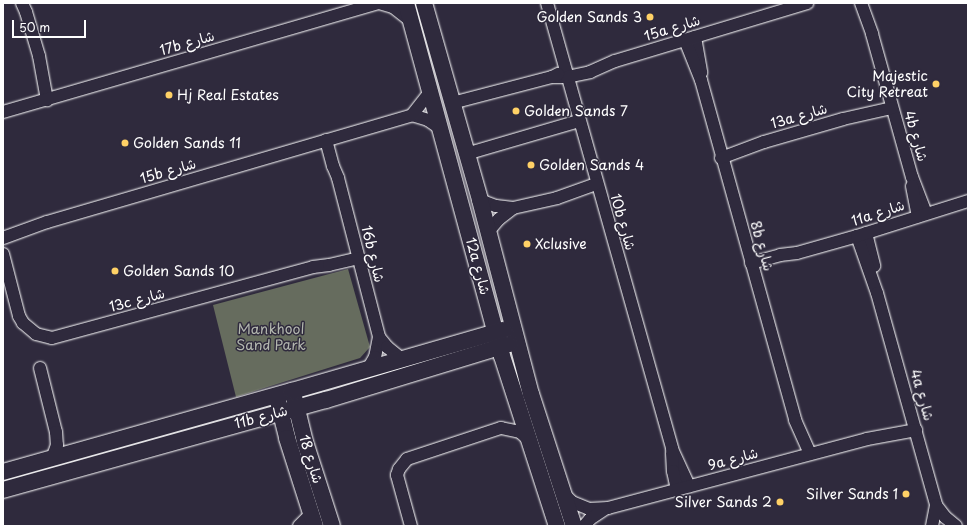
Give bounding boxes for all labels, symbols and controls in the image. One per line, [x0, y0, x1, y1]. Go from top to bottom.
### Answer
place label: Golden Sands 3 [536, 9, 642, 25]
street label: 15a شارع [641, 11, 703, 45]
scale bar [14, 12, 88, 38]
marker: Golden Sands 3 [645, 12, 655, 22]
text: 50 m [19, 18, 50, 36]
street label: 17b شارع [157, 27, 217, 59]
place label: Majestic City Retreat [846, 68, 928, 100]
marker: Majestic City Retreat [931, 79, 941, 89]
place label: Hj Real Estates [177, 87, 278, 103]
marker: Hj Real Estates [164, 90, 174, 100]
street label: 13a شارع [768, 100, 830, 132]
place label: Golden Sands 7 [524, 103, 629, 119]
marker: Golden Sands 7 [511, 106, 521, 116]
street label: 4b شارع [901, 109, 931, 163]
place label: Golden Sands 11 [133, 135, 242, 151]
marker: Golden Sands 11 [120, 138, 130, 148]
street label: 15b شارع [138, 155, 198, 187]
place label: Golden Sands 4 [539, 157, 645, 173]
marker: Golden Sands 4 [526, 160, 536, 170]
street label: 10b شارع [607, 191, 639, 253]
street label: 11a شارع [849, 196, 907, 230]
street label: 8b شارع [747, 219, 777, 273]
street label: 16b شارع [358, 223, 388, 285]
street label: 12a شارع [462, 235, 494, 297]
place label: Xclusive [535, 236, 587, 252]
marker: Xclusive [522, 239, 532, 249]
place label: Golden Sands 10 [123, 263, 236, 279]
marker: Golden Sands 10 [110, 266, 120, 276]
street label: 13c شارع [107, 285, 167, 315]
park label: Mankhool Sand Park [236, 321, 306, 354]
street label: 4a شارع [907, 367, 937, 423]
street label: 11b شارع [232, 402, 290, 432]
street label: شارع 18 [296, 433, 326, 485]
street label: 9a شارع [706, 444, 760, 474]
place label: Silver Sands 1 [804, 486, 898, 502]
marker: Silver Sands 1 [901, 489, 911, 499]
place label: Silver Sands 2 [674, 494, 772, 510]
marker: Silver Sands 2 [775, 497, 785, 507]

